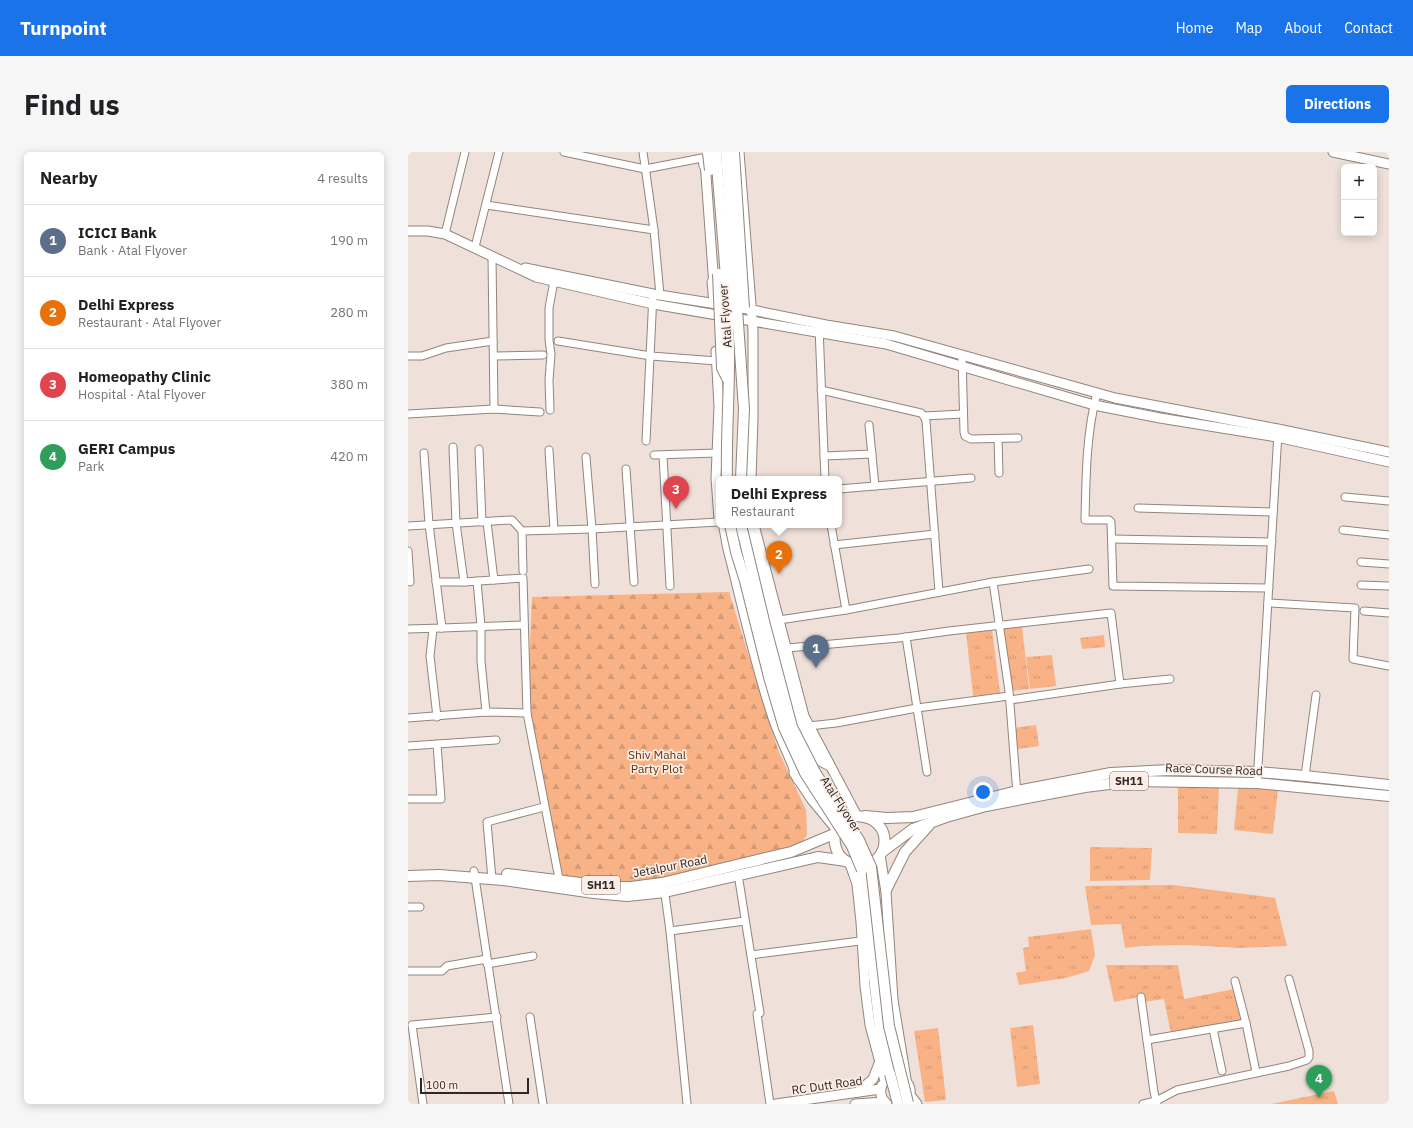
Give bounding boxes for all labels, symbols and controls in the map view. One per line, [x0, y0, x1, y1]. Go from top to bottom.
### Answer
text: Turnpoint [20, 16, 107, 40]
text: Home [1176, 19, 1213, 37]
text: Map [1235, 19, 1262, 37]
text: About [1284, 19, 1322, 37]
text: Contact [1344, 19, 1393, 37]
button: Directions [1286, 85, 1389, 123]
text: Find us [24, 86, 120, 123]
map controls [1341, 164, 1377, 236]
button: + [1341, 164, 1377, 200]
text: Nearby [40, 167, 98, 189]
text: 4 results [317, 170, 368, 187]
button: − [1341, 200, 1377, 236]
text: ICICI Bank [78, 223, 157, 242]
text: 1 [49, 232, 57, 249]
text: 190 m [330, 232, 368, 249]
text: Bank · Atal Flyover [78, 242, 187, 259]
street label: Atal Flyover [715, 283, 735, 348]
text: Delhi Express [78, 295, 174, 314]
text: 2 [49, 304, 57, 321]
text: 280 m [330, 304, 368, 321]
text: Restaurant · Atal Flyover [78, 314, 221, 331]
text: Homeopathy Clinic [78, 367, 211, 386]
text: 3 [49, 376, 57, 393]
text: 380 m [330, 376, 368, 393]
text: Hospital · Atal Flyover [78, 386, 206, 403]
text: GERI Campus [78, 439, 175, 458]
text: 4 [49, 448, 57, 465]
text: 420 m [330, 448, 368, 465]
text: Park [78, 458, 104, 475]
pin: 3 [663, 476, 689, 509]
popup [716, 476, 842, 528]
text: Delhi Express [731, 484, 827, 503]
text: Restaurant [731, 503, 795, 520]
pin: 2 [766, 541, 792, 574]
pin: 1 [803, 635, 829, 668]
park label: Shiv Mahal Party Plot [628, 747, 686, 776]
street label: Race Course Road [1165, 760, 1263, 778]
road number: SH11 [1110, 772, 1148, 790]
street label: Atal Flyover [817, 773, 865, 835]
your location [973, 782, 993, 802]
street label: Jetalpur Road [632, 851, 708, 881]
road number: SH11 [582, 876, 620, 894]
pin: 4 [1306, 1065, 1332, 1098]
street label: RC Dutt Road [791, 1073, 863, 1097]
scale bar [420, 1076, 529, 1095]
text: 100 m [426, 1078, 458, 1092]

